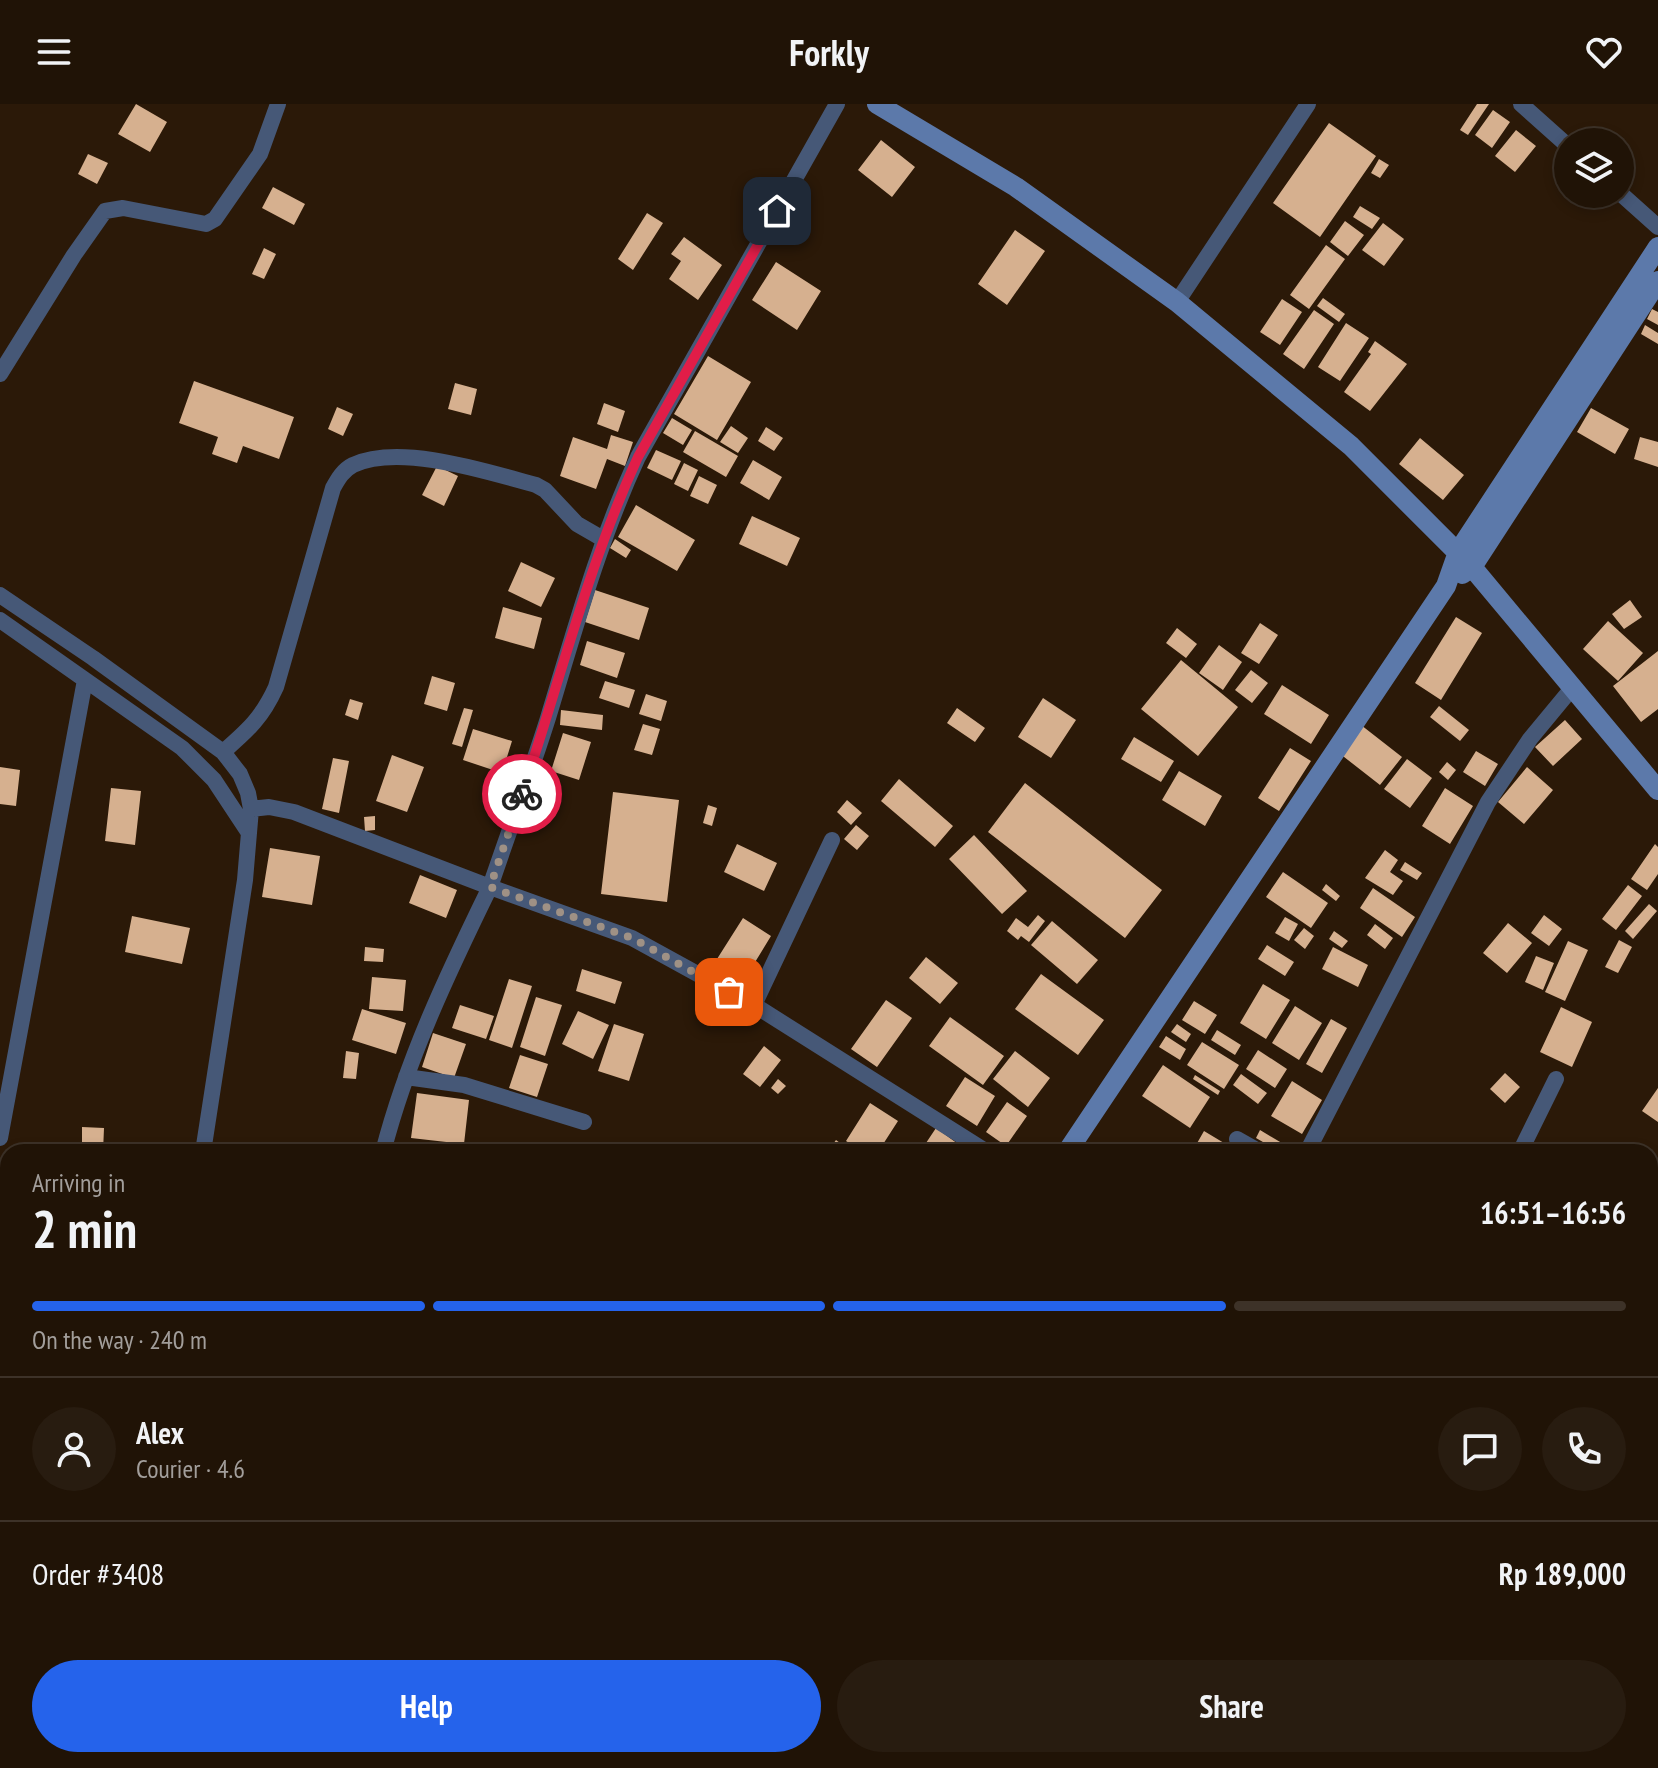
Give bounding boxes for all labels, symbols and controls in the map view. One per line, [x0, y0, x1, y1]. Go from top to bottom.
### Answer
text: Forkly [789, 29, 869, 76]
icon: menu [32, 30, 76, 74]
icon: heart [1582, 30, 1626, 74]
map controls [1554, 128, 1634, 208]
button: layers [1554, 128, 1634, 208]
pin [743, 177, 811, 245]
icon: home [755, 189, 799, 233]
courier [482, 754, 562, 834]
icon: bike [500, 772, 544, 816]
pin [695, 958, 763, 1026]
icon: bag [707, 970, 751, 1014]
text: Arriving in [32, 1166, 125, 1199]
text: 16:51–16:56 [1480, 1193, 1626, 1232]
text: 2 min [32, 1195, 137, 1262]
text: On the way · 240 m [32, 1323, 207, 1356]
button: person [32, 1407, 116, 1491]
button: chat [1438, 1407, 1522, 1491]
button: phone [1542, 1407, 1626, 1491]
text: Alex [136, 1413, 184, 1452]
text: Courier · 4.6 [136, 1452, 245, 1485]
text: Order #3408 [32, 1554, 164, 1593]
text: Rp 189,000 [1499, 1554, 1626, 1593]
button: Help [32, 1660, 821, 1752]
button: Share [837, 1660, 1626, 1752]

